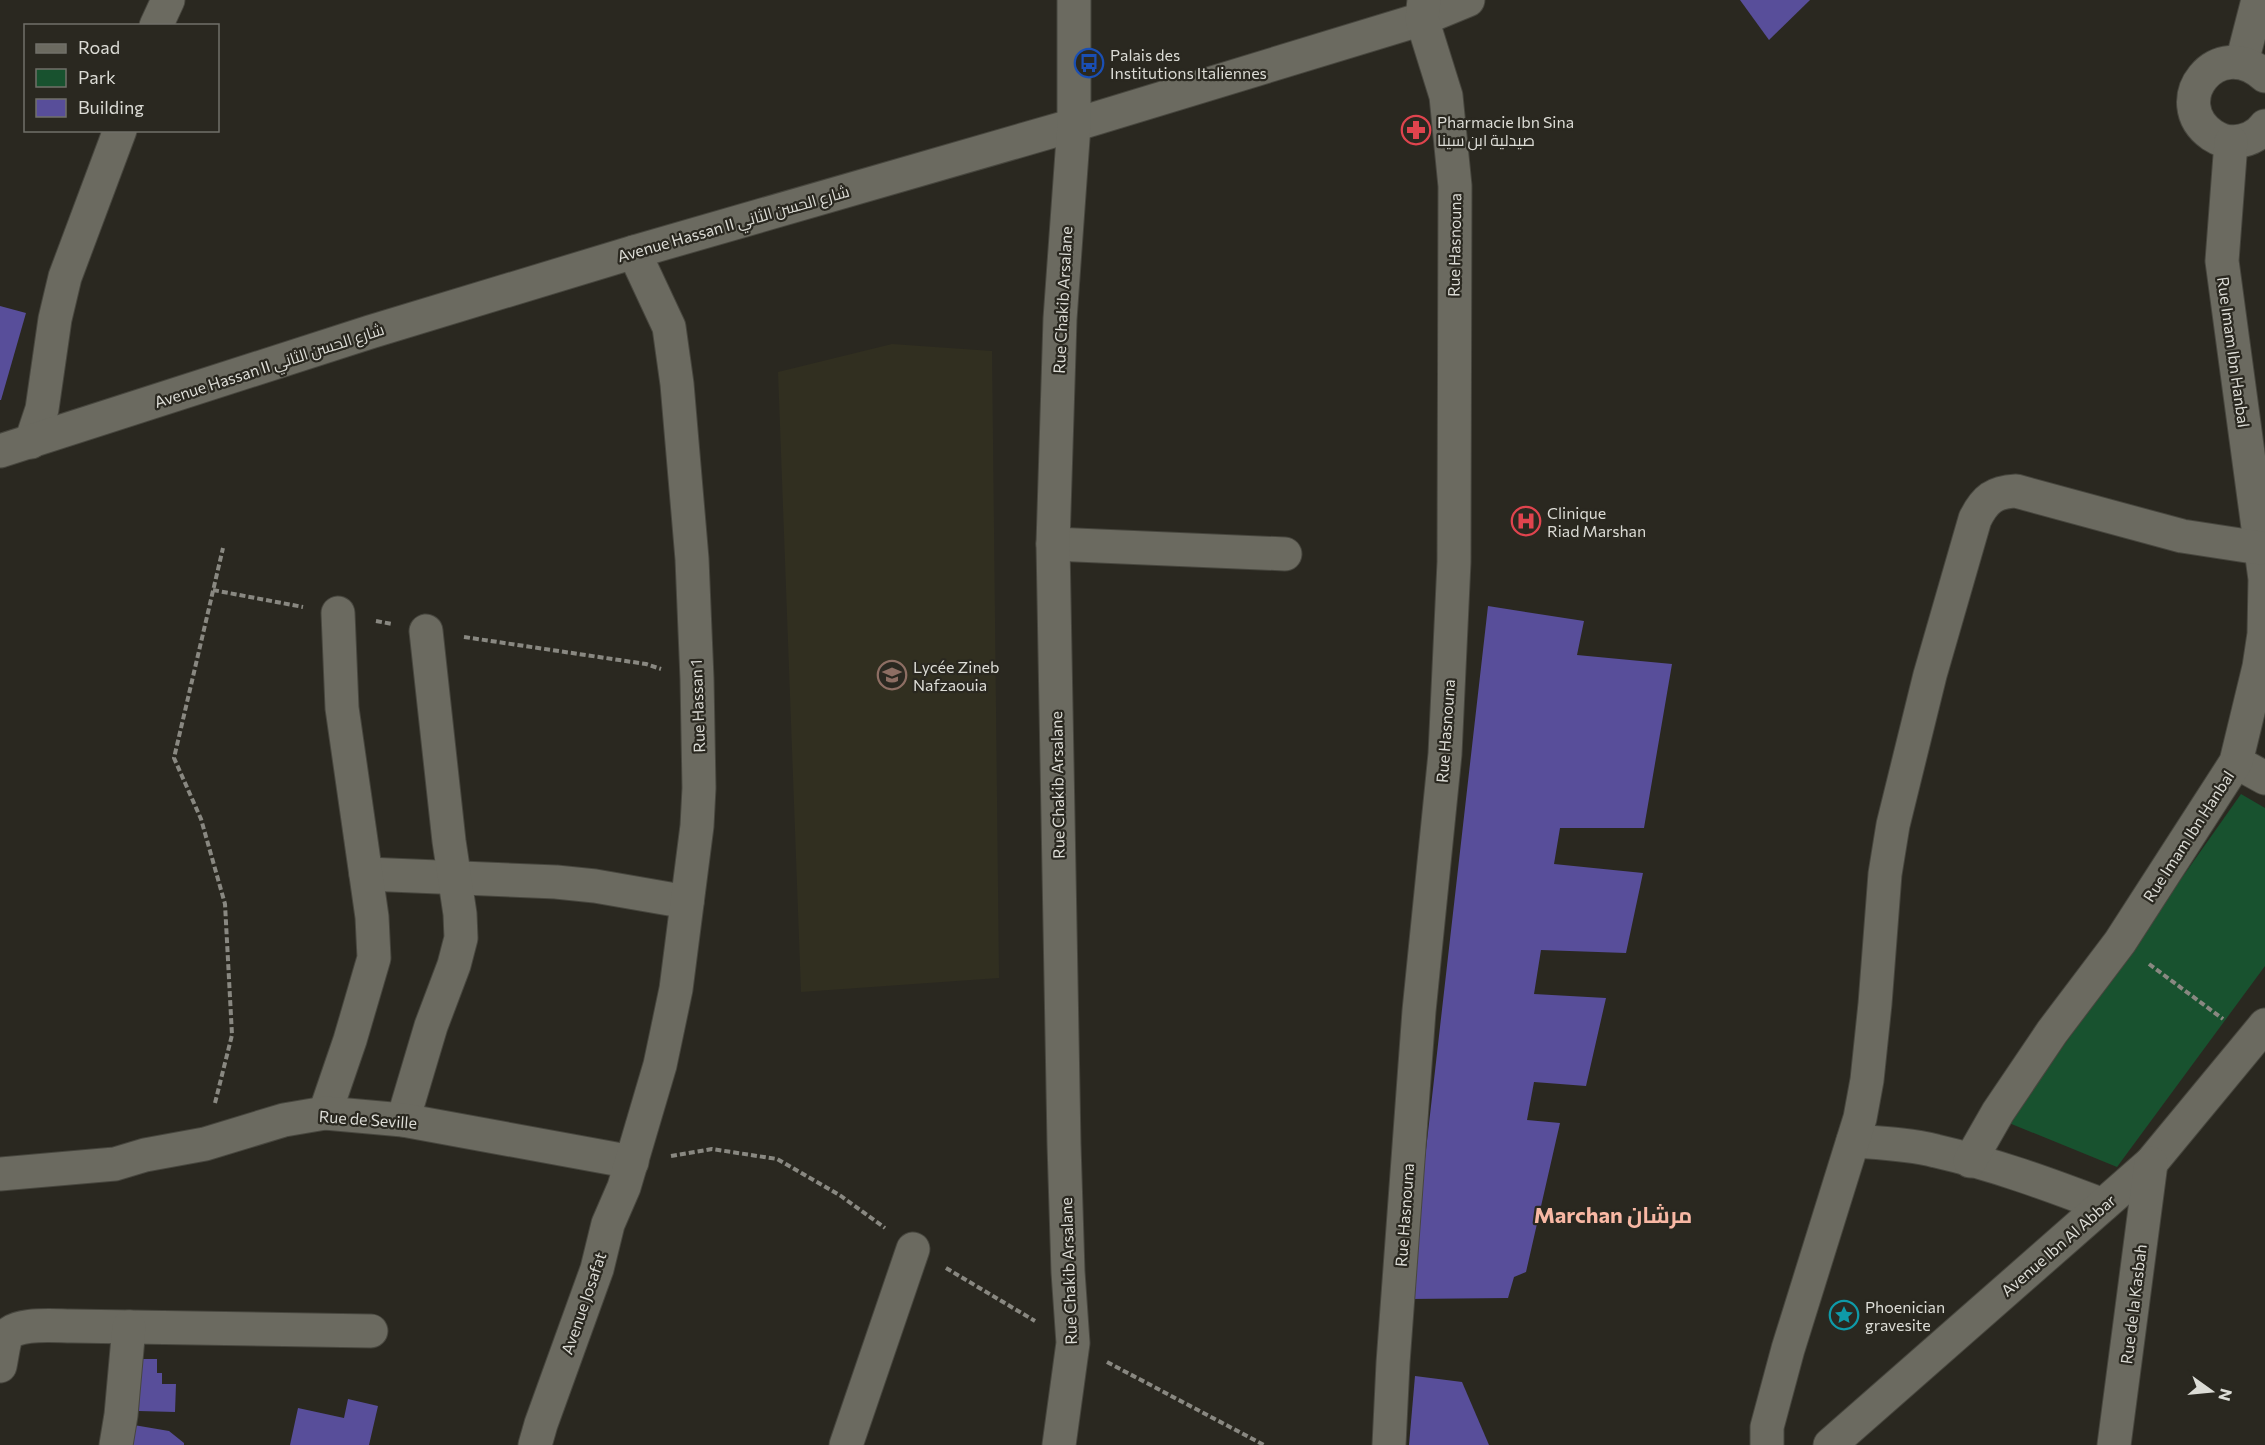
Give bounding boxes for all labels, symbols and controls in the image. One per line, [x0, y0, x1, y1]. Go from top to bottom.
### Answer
legend [24, 24, 219, 132]
text: Road [78, 36, 120, 58]
place label: Palais des Institutions Italiennes [1110, 45, 1267, 82]
bus stop icon: Palais des Institutions Italiennes [1073, 47, 1105, 79]
text: Park [78, 66, 116, 88]
text: Building [78, 96, 144, 118]
place label: Pharmacie Ibn Sina صيدلية ابن سينا [1437, 112, 1574, 151]
pharmacy icon: Pharmacie Ibn Sina صيدلية ابن سينا [1400, 114, 1432, 146]
street label: Avenue Hassan II شارع الحسن الثاني [615, 181, 853, 270]
street label: Rue Hasnouna [1444, 193, 1464, 297]
street label: Rue Chakib Arsalane [1049, 226, 1075, 374]
street label: Rue Imam Ibn Hanbal [2214, 275, 2254, 429]
street label: Avenue Hassan II شارع الحسن الثاني [152, 319, 388, 416]
place label: Clinique Riad Marshan [1547, 503, 1646, 540]
hospital icon: Clinique Riad Marshan [1510, 505, 1542, 537]
place label: Lycée Zineb Nafzaouia [913, 657, 1000, 694]
street label: Rue Hassan 1 [686, 659, 708, 753]
school or university icon: Lycée Zineb Nafzaouia [876, 659, 908, 691]
street label: Rue Hasnouna [1432, 679, 1458, 783]
street label: Rue Chakib Arsalane [1046, 711, 1068, 859]
street label: Rue Imam Ibn Hanbal [2139, 767, 2237, 905]
street label: Rue de Seville [318, 1106, 418, 1132]
street label: Rue Hasnouna [1391, 1163, 1417, 1267]
street label: Avenue Ibn Al Abbar [1997, 1190, 2120, 1300]
street label: Rue Chakib Arsalane [1056, 1197, 1080, 1345]
district label: Marchan مرشان [1534, 1201, 1692, 1229]
street label: Rue de la Kasbah [2116, 1243, 2150, 1365]
street label: Avenue Josafat [557, 1249, 610, 1357]
place label: Phoenician gravesite [1865, 1297, 1945, 1334]
place icon: Phoenician gravesite [1828, 1299, 1860, 1331]
north arrow [2181, 1361, 2241, 1421]
text: N [2215, 1387, 2237, 1403]

